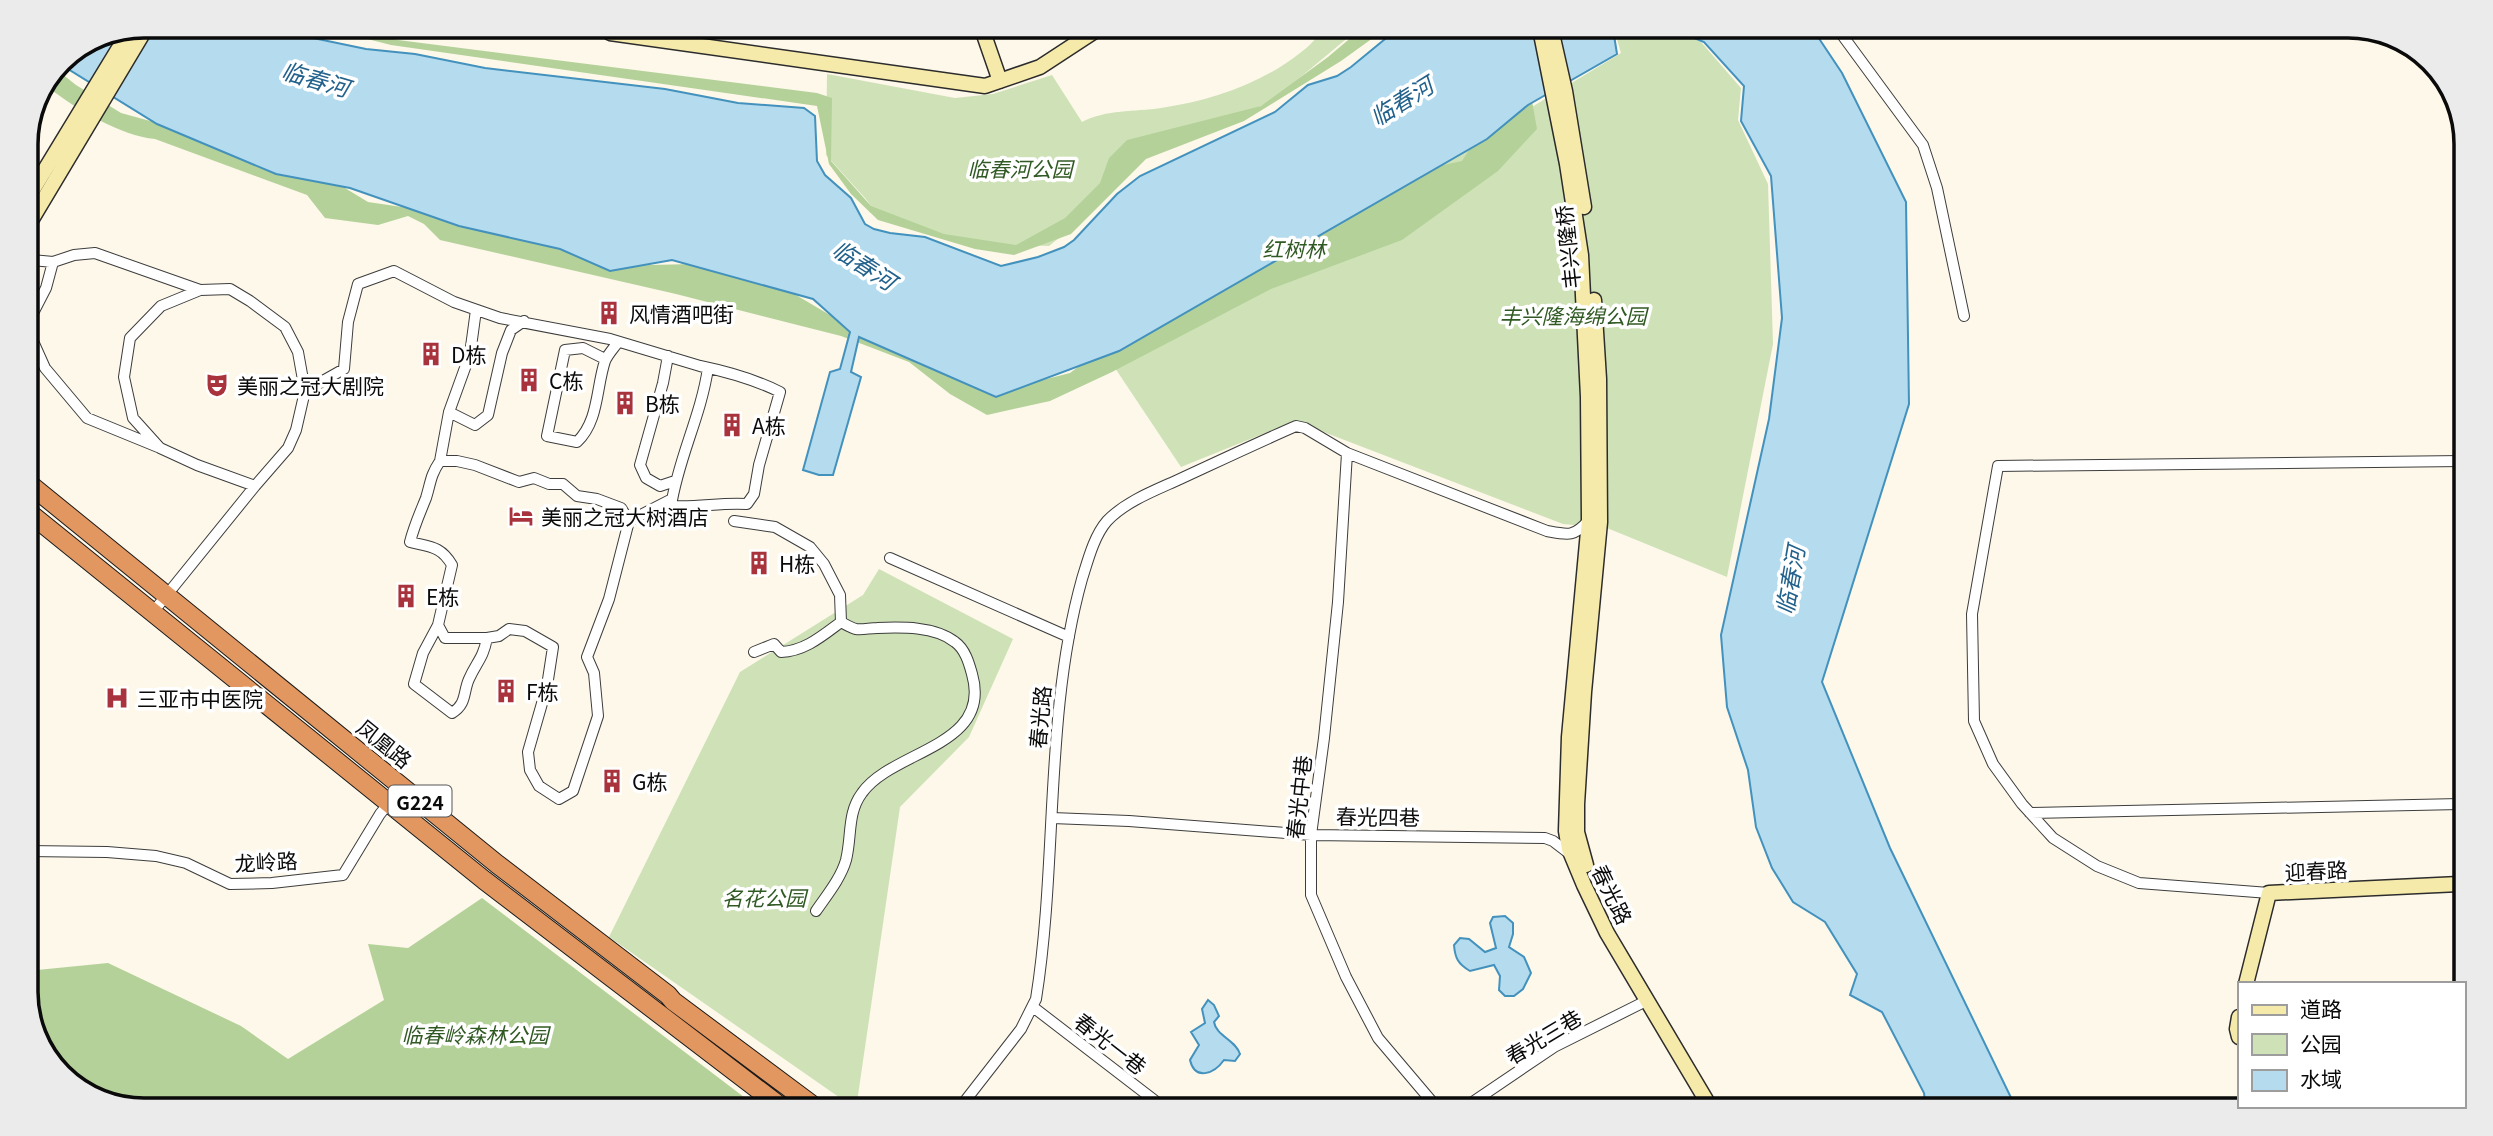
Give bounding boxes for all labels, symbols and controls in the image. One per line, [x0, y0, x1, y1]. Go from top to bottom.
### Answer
water label: 临春河 [278, 52, 358, 105]
water label: 临春河 [1363, 65, 1443, 133]
park label: 临春河公园 [968, 153, 1075, 183]
street label: 丰兴隆桥 [1548, 204, 1586, 290]
water label: 临春河 [827, 231, 907, 299]
park label: 红树林 [1263, 233, 1328, 263]
place label: 风情酒吧街 [629, 298, 734, 328]
building icon: 风情酒吧街 [595, 299, 623, 327]
park label: 丰兴隆海绵公园 [1500, 300, 1649, 330]
place label: D栋 [451, 339, 486, 369]
building icon: D栋 [417, 340, 445, 368]
place label: C栋 [549, 365, 583, 395]
building icon: C栋 [515, 366, 543, 394]
place label: 美丽之冠大剧院 [237, 370, 384, 400]
theatre icon: 美丽之冠大剧院 [203, 371, 231, 399]
place label: B栋 [645, 388, 680, 418]
building icon: B栋 [611, 389, 639, 417]
place label: A栋 [752, 410, 786, 440]
building icon: A栋 [718, 411, 746, 439]
place label: 美丽之冠大树酒店 [541, 501, 709, 531]
hotel icon: 美丽之冠大树酒店 [507, 502, 535, 530]
water label: 临春河 [1766, 539, 1812, 617]
place label: H栋 [779, 548, 815, 578]
building icon: H栋 [745, 549, 773, 577]
place label: E栋 [426, 581, 459, 611]
building icon: E栋 [392, 582, 420, 610]
place label: F栋 [526, 676, 559, 706]
building icon: F栋 [492, 677, 520, 705]
place label: 三亚市中医院 [137, 683, 263, 713]
hospital icon: 三亚市中医院 [103, 684, 131, 712]
street label: 春光路 [1021, 684, 1057, 750]
street label: 凤凰路 [351, 712, 419, 774]
street label: 春光中巷 [1279, 754, 1317, 840]
place label: G栋 [632, 766, 667, 796]
building icon: G栋 [598, 767, 626, 795]
road number: G224 [388, 786, 452, 816]
street label: 春光四巷 [1336, 800, 1420, 832]
street label: 龙岭路 [234, 844, 298, 878]
street label: 迎春路 [2284, 853, 2348, 887]
street label: 春光路 [1586, 859, 1640, 929]
park label: 名花公园 [722, 882, 809, 912]
legend [2238, 982, 2465, 1108]
text: 道路 [2300, 993, 2342, 1023]
street label: 春光三巷 [1499, 1002, 1587, 1070]
street label: 春光一巷 [1069, 1005, 1153, 1081]
park label: 临春岭森林公园 [402, 1019, 551, 1049]
text: 公园 [2300, 1028, 2342, 1058]
text: 水域 [2300, 1063, 2342, 1093]

